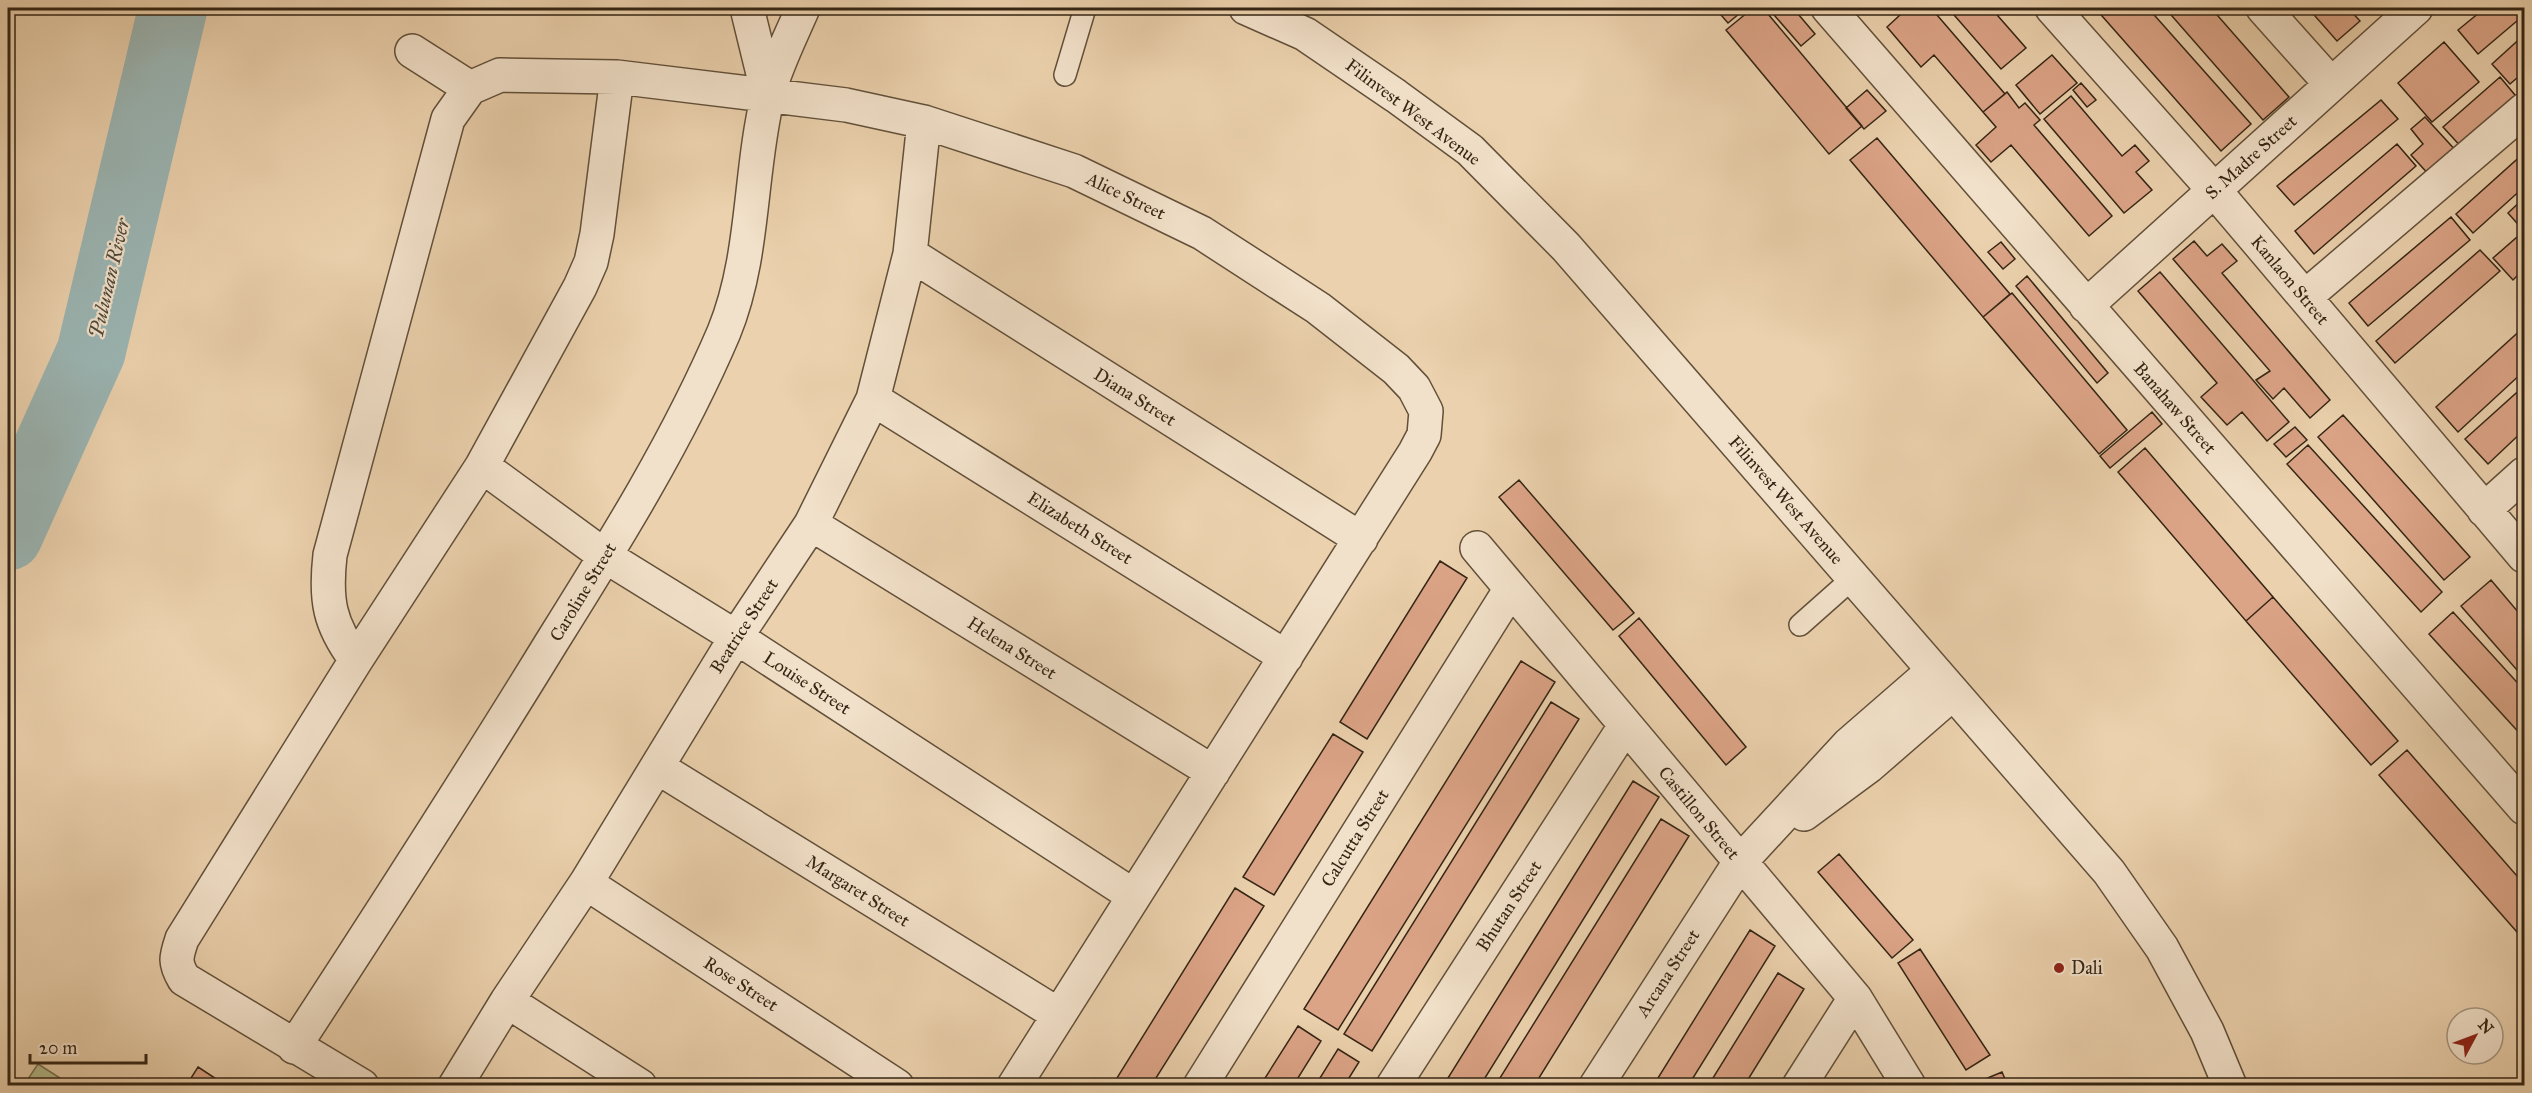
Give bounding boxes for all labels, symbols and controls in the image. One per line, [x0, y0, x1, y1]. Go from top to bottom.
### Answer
street label: Filinvest West Avenue [1341, 54, 1485, 170]
street label: S. Madre Street [2201, 110, 2302, 204]
street label: Alice Street [1082, 167, 1170, 225]
water label: Pulunan River [84, 214, 135, 340]
street label: Kanlaon Street [2246, 231, 2334, 330]
street label: Banahaw Street [2129, 357, 2221, 459]
street label: Diana Street [1090, 363, 1181, 431]
street label: Filinvest West Avenue [1724, 431, 1848, 569]
street label: Elizabeth Street [1023, 487, 1137, 569]
street label: Caroline Street [545, 538, 621, 645]
street label: Beatrice Street [705, 574, 783, 678]
street label: Helena Street [963, 612, 1061, 684]
street label: Louise Street [759, 647, 855, 720]
street label: Castillon Street [1654, 762, 1745, 865]
street label: Calcutta Street [1316, 785, 1394, 891]
street label: Margaret Street [802, 850, 914, 933]
street label: Bhutan Street [1472, 856, 1547, 955]
street label: Arcana Street [1631, 925, 1705, 1022]
street label: Rose Street [700, 952, 783, 1017]
place label: Dali [2071, 957, 2103, 979]
marker: Dali [2052, 961, 2066, 975]
north arrow [2445, 1006, 2505, 1066]
text: N [2474, 1015, 2498, 1038]
scale bar [30, 1027, 146, 1065]
text: 20 m [39, 1037, 77, 1059]

